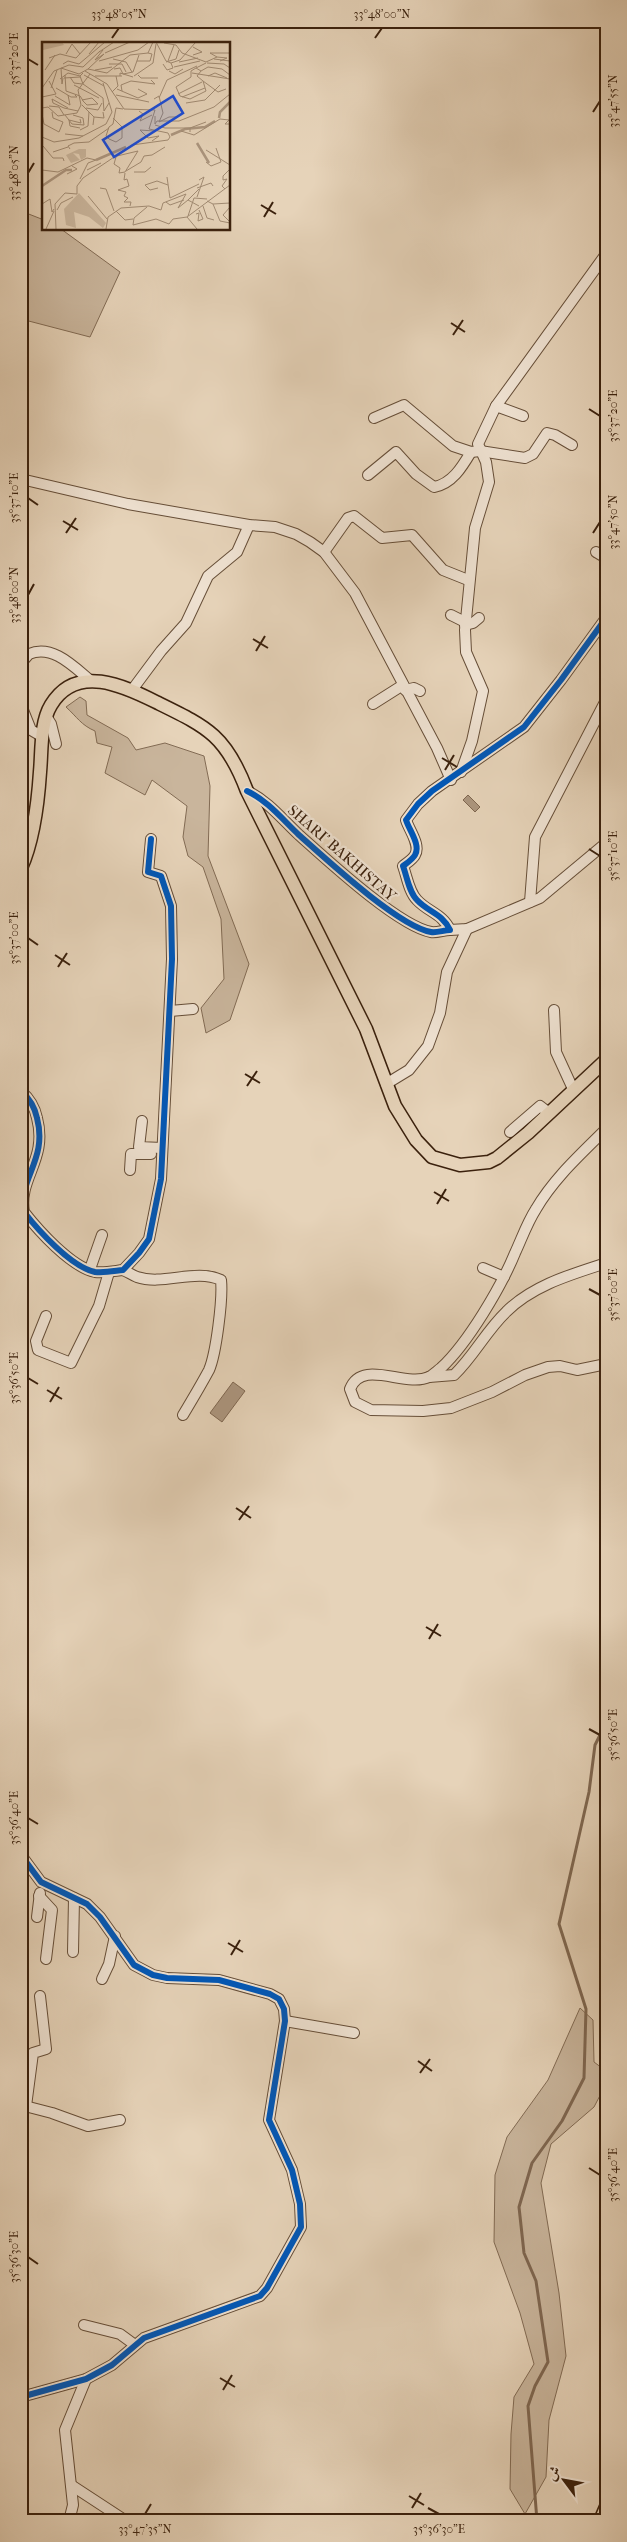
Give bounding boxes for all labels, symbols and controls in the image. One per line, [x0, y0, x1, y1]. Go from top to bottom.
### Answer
text: 33°48'05"N [91, 7, 147, 21]
text: 33°48'00"N [354, 7, 410, 21]
text: 35°37'20"E [7, 33, 21, 85]
inset map [42, 42, 230, 230]
text: 33°47'55"N [606, 74, 620, 128]
text: 33°48'05"N [7, 145, 21, 201]
text: 35°37'20"E [606, 390, 620, 442]
text: 35°37'10"E [7, 473, 21, 523]
text: 33°47'50"N [606, 495, 620, 549]
text: 33°48'00"N [7, 567, 21, 623]
street label: SHARI' BAKHISTAY [284, 801, 400, 905]
text: 35°37'10"E [606, 831, 620, 881]
text: 35°37'00"E [7, 912, 21, 965]
text: 35°37'00"E [606, 1269, 620, 1322]
text: 35°36'50"E [7, 1352, 21, 1404]
text: 35°36'50"E [606, 1709, 620, 1761]
text: 35°36'40"E [7, 1791, 21, 1845]
text: 35°36'40"E [606, 2148, 620, 2202]
text: 35°36'30"E [7, 2231, 21, 2283]
north arrow [540, 2454, 590, 2504]
text: ش [543, 2463, 564, 2484]
text: 33°47'35"N [118, 2522, 172, 2536]
text: 35°36'30"E [413, 2522, 465, 2536]

